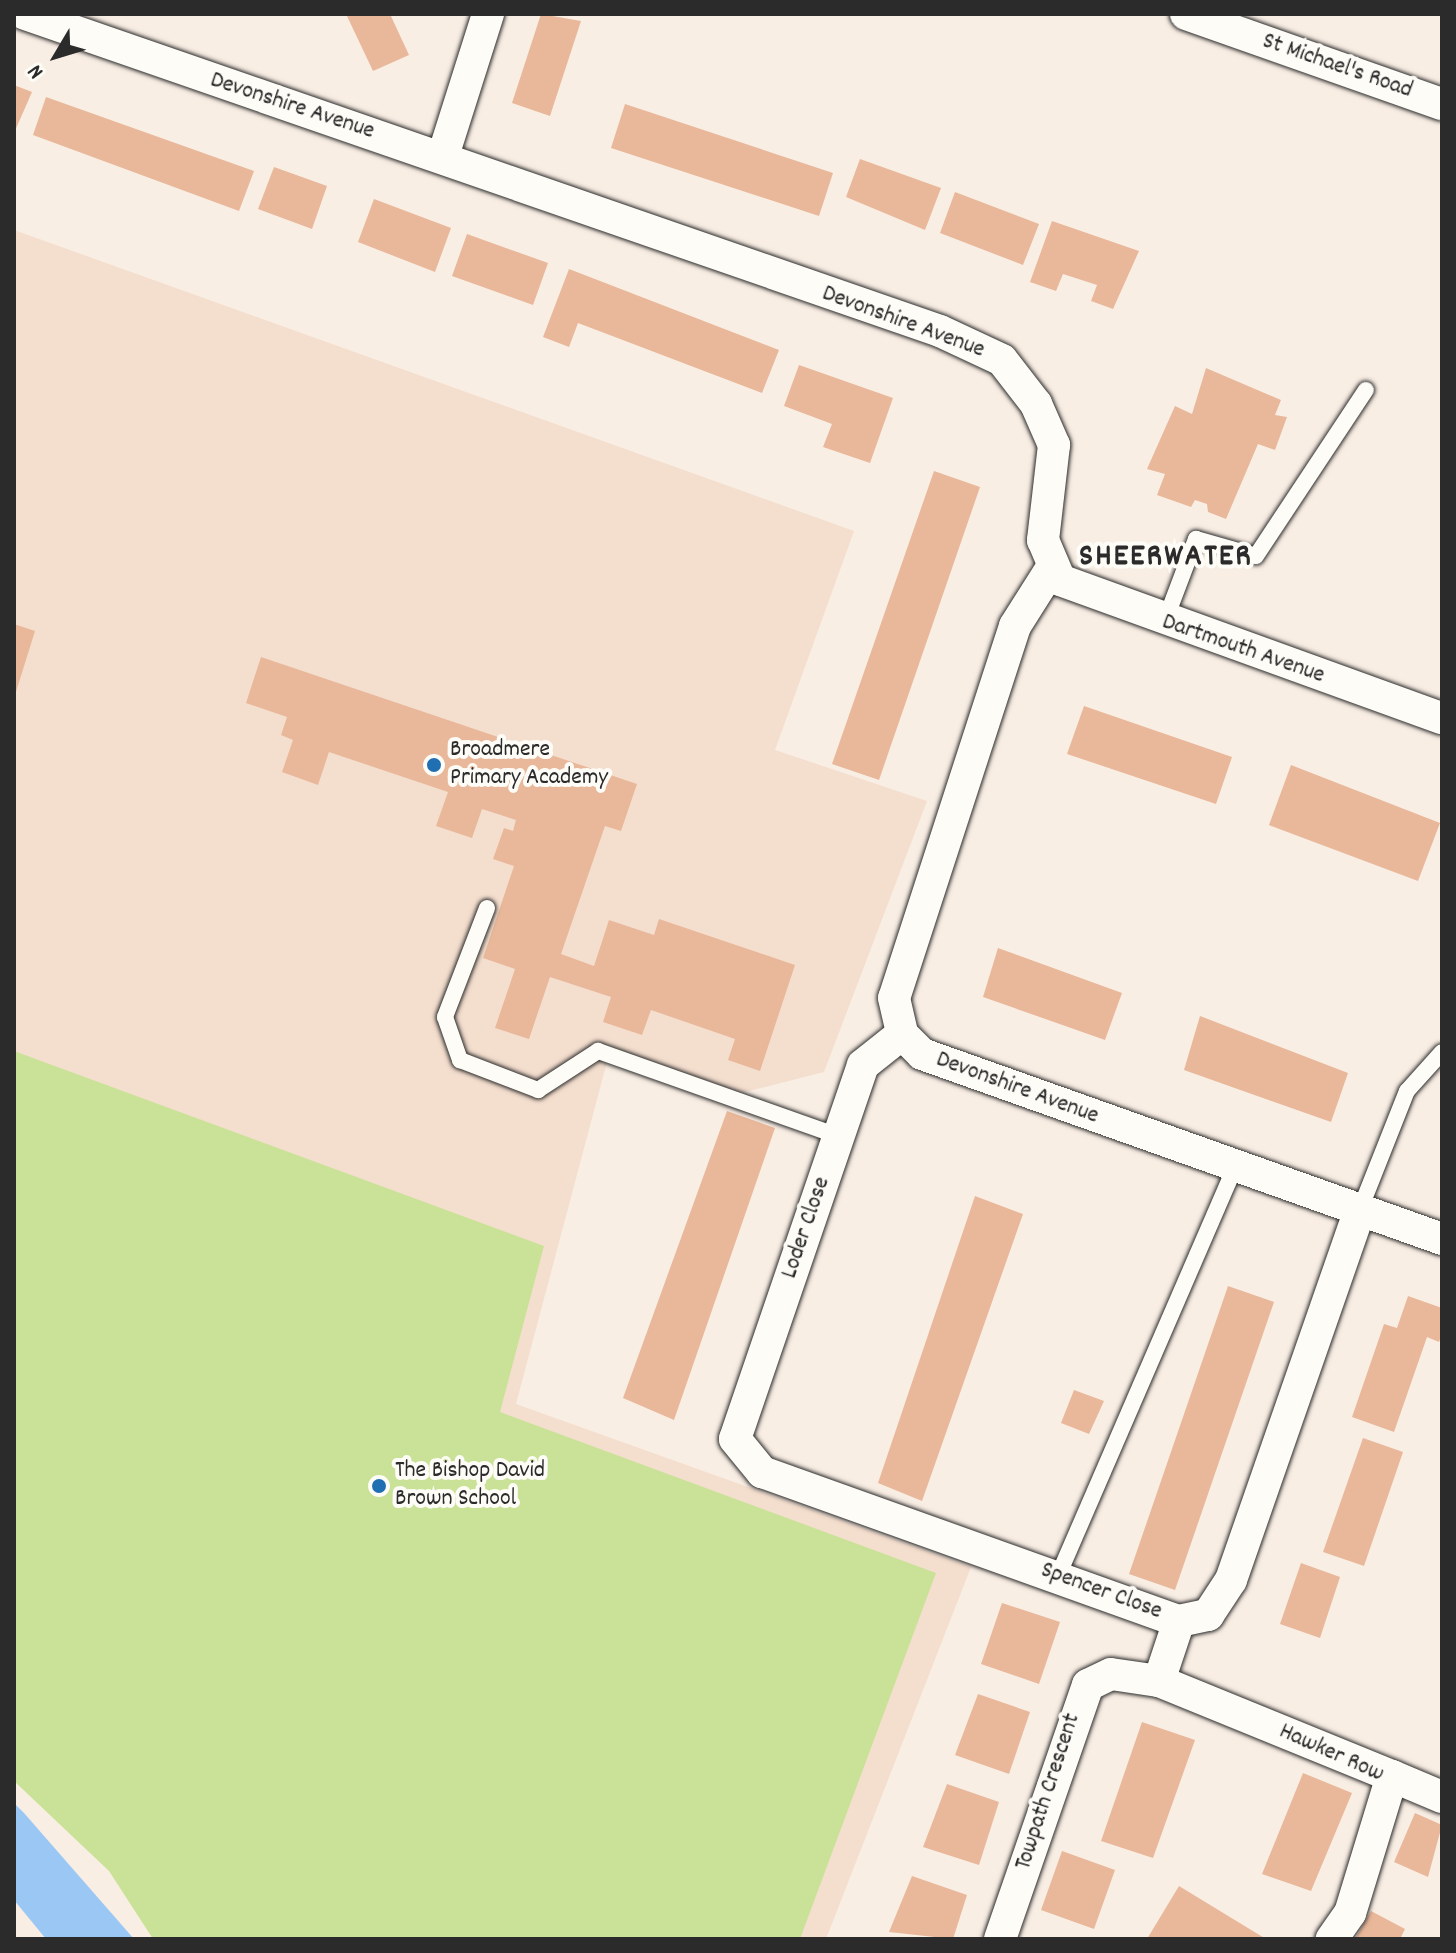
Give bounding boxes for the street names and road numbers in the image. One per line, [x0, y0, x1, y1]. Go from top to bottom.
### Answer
street label: St Michael's Road [1258, 28, 1416, 106]
street label: Devonshire Avenue [206, 67, 378, 147]
street label: Devonshire Avenue [818, 280, 988, 366]
street label: Dartmouth Avenue [1158, 609, 1328, 691]
street label: Devonshire Avenue [932, 1046, 1102, 1132]
street label: Loder Close [776, 1173, 838, 1283]
street label: Spencer Close [1036, 1557, 1166, 1627]
street label: Towpath Crescent [1010, 1710, 1088, 1874]
street label: Hawker Row [1274, 1718, 1388, 1790]

